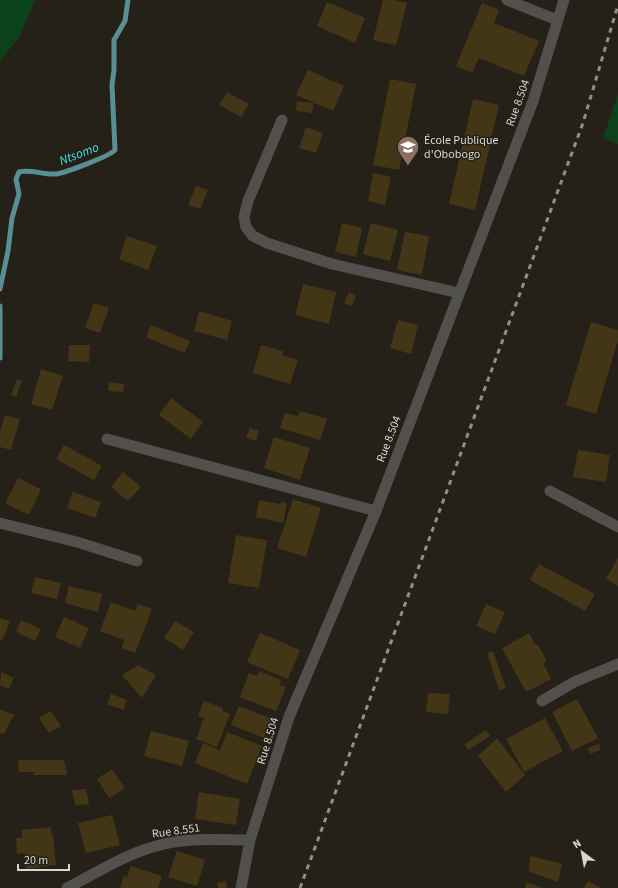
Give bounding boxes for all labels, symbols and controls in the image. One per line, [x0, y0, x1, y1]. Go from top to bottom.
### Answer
street label: Rue 8.504 [502, 77, 534, 129]
place label: École Publique d'Obobogo [424, 132, 498, 163]
school or university icon: École Publique d'Obobogo [395, 134, 421, 167]
water label: Ntsomo [57, 138, 102, 170]
street label: Rue 8.504 [372, 413, 406, 465]
street label: Rue 8.504 [253, 715, 283, 767]
street label: Rue 8.551 [151, 819, 201, 843]
north arrow [562, 832, 602, 872]
text: N [570, 836, 584, 852]
scale bar [18, 846, 69, 872]
text: 20 m [24, 852, 48, 869]

